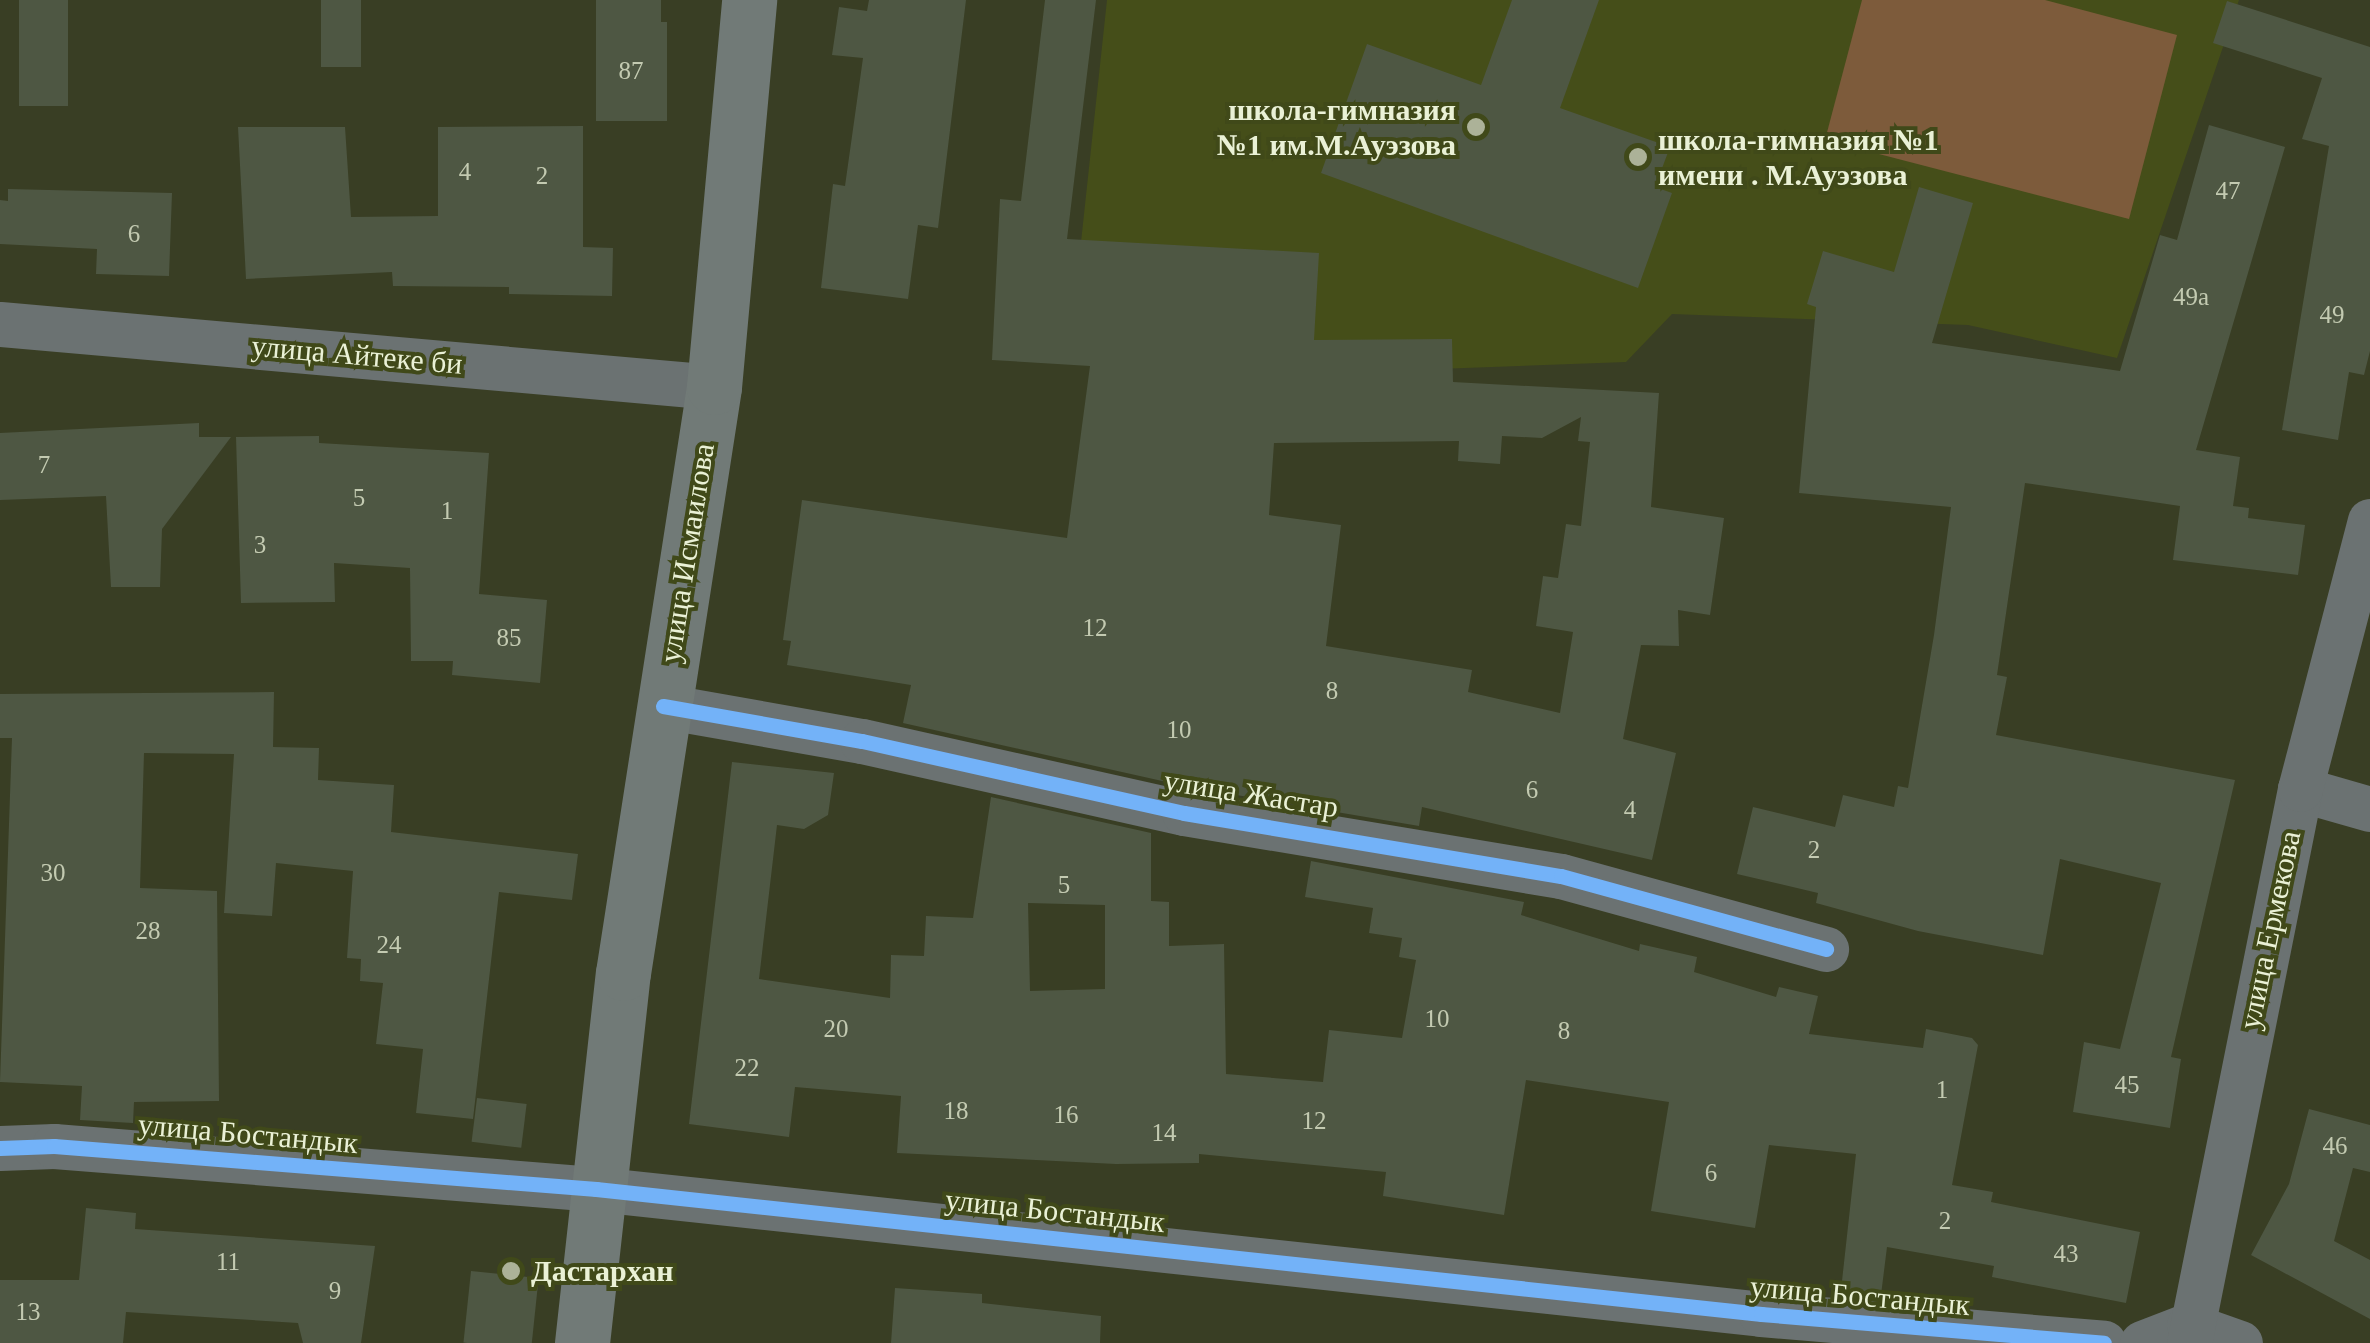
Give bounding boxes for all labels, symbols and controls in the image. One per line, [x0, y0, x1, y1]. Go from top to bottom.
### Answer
house number: 87 [618, 56, 644, 86]
place label: школа-гимназия №1 им.М.Ауэзова [1217, 92, 1456, 162]
marker: школа-гимназия №1 им.М.Ауэзова [1465, 116, 1487, 138]
place label: школа-гимназия №1 имени . М.Ауэзова [1658, 122, 1938, 192]
marker: школа-гимназия №1 имени . М.Ауэзова [1627, 146, 1649, 168]
house number: 4 [459, 157, 471, 187]
house number: 2 [536, 161, 548, 191]
house number: 47 [2216, 176, 2240, 206]
house number: 6 [128, 219, 140, 249]
house number: 49а [2173, 282, 2209, 312]
house number: 49 [2320, 300, 2344, 330]
street label: улица Айтеке би [250, 328, 464, 382]
street label: улица Исмаилова [652, 441, 722, 665]
house number: 7 [38, 450, 50, 480]
house number: 5 [353, 483, 365, 513]
house number: 1 [441, 496, 453, 526]
house number: 3 [254, 530, 266, 560]
house number: 12 [1082, 613, 1108, 643]
house number: 85 [496, 623, 522, 653]
house number: 8 [1326, 676, 1338, 706]
house number: 10 [1166, 715, 1192, 745]
street label: улица Жастар [1161, 762, 1341, 826]
house number: 6 [1526, 775, 1538, 805]
house number: 4 [1624, 795, 1636, 825]
street label: улица Ермекова [2231, 828, 2309, 1032]
house number: 2 [1808, 835, 1820, 865]
house number: 30 [40, 858, 66, 888]
house number: 5 [1058, 870, 1070, 900]
house number: 28 [136, 916, 160, 946]
house number: 24 [376, 930, 402, 960]
house number: 10 [1424, 1004, 1450, 1034]
house number: 20 [824, 1014, 848, 1044]
house number: 8 [1558, 1016, 1570, 1046]
house number: 22 [734, 1053, 760, 1083]
house number: 45 [2114, 1070, 2140, 1100]
house number: 1 [1936, 1075, 1948, 1105]
house number: 18 [944, 1096, 968, 1126]
house number: 16 [1054, 1100, 1078, 1130]
street label: улица Бостандык [136, 1106, 360, 1162]
house number: 12 [1302, 1106, 1326, 1136]
house number: 14 [1152, 1118, 1176, 1148]
house number: 46 [2322, 1131, 2348, 1161]
house number: 6 [1705, 1158, 1717, 1188]
street label: улица Бостандык [943, 1182, 1167, 1240]
house number: 2 [1939, 1206, 1951, 1236]
house number: 43 [2054, 1239, 2078, 1269]
house number: 11 [216, 1247, 240, 1277]
place label: Дастархан [531, 1253, 674, 1289]
marker: Дастархан [500, 1260, 522, 1282]
street label: улица Бостандык [1748, 1268, 1972, 1324]
house number: 9 [329, 1276, 341, 1306]
house number: 13 [15, 1297, 40, 1327]

